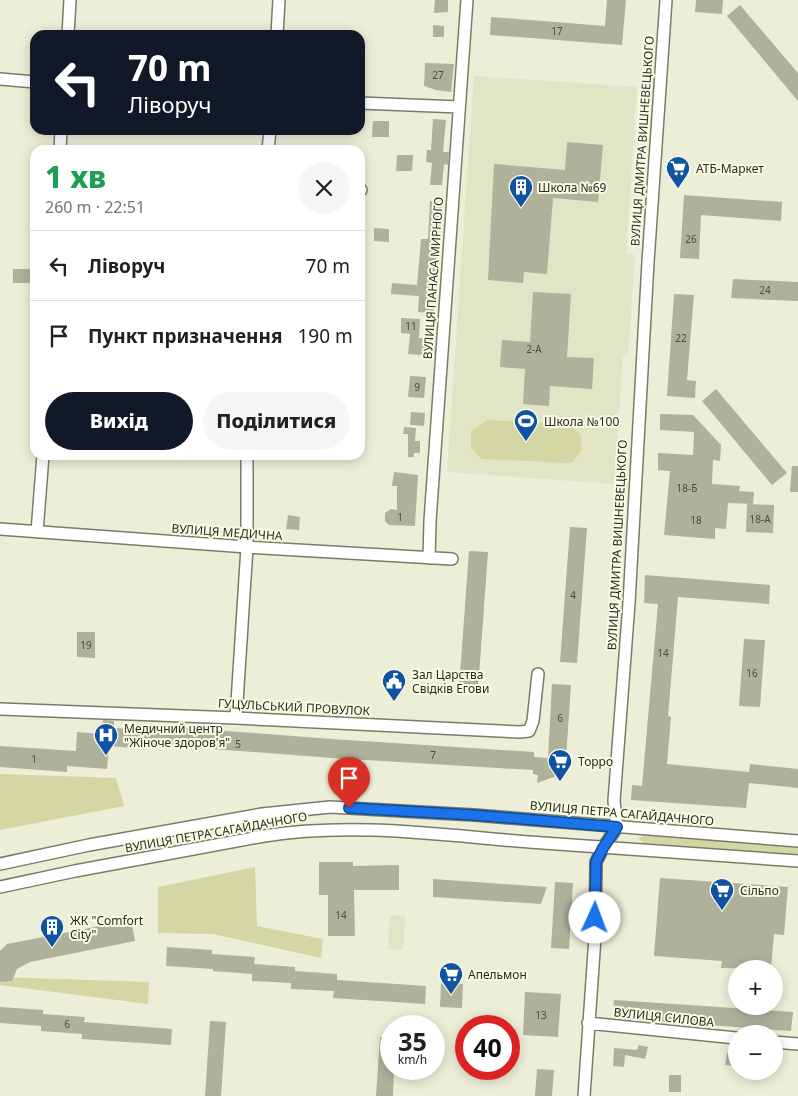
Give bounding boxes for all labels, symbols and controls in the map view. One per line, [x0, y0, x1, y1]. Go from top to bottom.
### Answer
house number: 17 [551, 24, 563, 38]
street label: ВУЛИЦЯ ДМИТРА ВИШНЕВЕЦЬКОГО [626, 35, 658, 247]
text: 70 m [128, 44, 211, 91]
icon: left [45, 50, 110, 115]
house number: 27 [432, 68, 444, 82]
text: Ліворуч [128, 89, 211, 119]
supermarket icon: АТБ-Маркет [665, 155, 691, 189]
text: 1 хв [45, 156, 106, 197]
place label: АТБ-Маркет [696, 160, 764, 177]
button: close [298, 162, 350, 214]
building icon: Школа №69 [508, 174, 534, 208]
place label: Школа №69 [538, 179, 607, 196]
text: 260 m · 22:51 [45, 196, 145, 218]
street label: ВУЛИЦЯ ПАНАСА МИРНОГО [419, 196, 447, 360]
house number: 26 [685, 232, 697, 246]
icon: left [45, 252, 73, 280]
text: Ліворуч [88, 253, 165, 279]
text: 70 m [306, 253, 350, 279]
house number: 24 [759, 283, 771, 297]
house number: 11 [405, 319, 417, 333]
icon: arrive [45, 322, 73, 350]
text: Пункт призначення [88, 323, 282, 349]
text: 190 m [297, 323, 353, 349]
house number: 22 [675, 331, 687, 345]
house number: 2-А [526, 342, 542, 356]
house number: 9 [414, 380, 420, 394]
button: Вихід [45, 392, 193, 450]
button: Поділитися [203, 392, 350, 450]
sports icon: Школа №100 [513, 408, 539, 442]
place label: Школа №100 [544, 413, 619, 430]
street label: ВУЛИЦЯ ДМИТРА ВИШНЕВЕЦЬКОГО [603, 439, 631, 651]
house number: 18-Б [677, 481, 697, 495]
house number: 1 [397, 510, 403, 524]
house number: 18-А [749, 512, 771, 526]
house number: 18 [690, 513, 702, 527]
street label: ВУЛИЦЯ МЕДИЧНА [171, 520, 283, 544]
house number: 4 [570, 588, 576, 602]
house number: 19 [80, 638, 92, 652]
house number: 14 [657, 646, 669, 660]
place label: Зал Царства Свiдкiв Егови [412, 666, 489, 697]
house number: 16 [746, 666, 758, 680]
public building icon: Зал Царства Свiдкiв Егови [381, 668, 407, 702]
street label: ГУЦУЛЬСЬКИЙ ПРОВУЛОК [217, 695, 371, 720]
house number: 6 [557, 711, 563, 725]
place label: Медичний центр "Жіноче здоров'я" [124, 720, 230, 751]
hospital icon: Медичний центр "Жіноче здоров'я" [93, 722, 119, 756]
house number: 5 [235, 737, 241, 751]
house number: 7 [430, 748, 436, 762]
supermarket icon: Торро [547, 748, 573, 782]
house number: 1 [31, 752, 37, 766]
place label: Торро [578, 753, 613, 770]
pin [328, 757, 370, 808]
icon: arrive [335, 764, 363, 792]
street label: ВУЛИЦЯ ПЕТРА САГАЙДАЧНОГО [529, 796, 715, 830]
street label: ВУЛИЦЯ ПЕТРА САГАЙДАЧНОГО [123, 808, 309, 856]
supermarket icon: Сільпо [709, 877, 735, 911]
place label: Сільпо [740, 882, 779, 899]
position arrow [568, 891, 620, 943]
house number: 14 [335, 908, 347, 922]
place label: ЖК "Comfort City" [70, 912, 144, 943]
building icon: ЖК "Comfort City" [39, 914, 65, 948]
map controls [728, 960, 783, 1080]
button: + [728, 960, 783, 1015]
supermarket icon: Апельмон [438, 961, 464, 995]
place label: Апельмон [468, 966, 527, 983]
street label: ВУЛИЦЯ СИЛОВА [613, 1003, 715, 1031]
house number: 13 [535, 1008, 547, 1022]
speed limit sign: 40 [455, 1015, 520, 1080]
house number: 6 [64, 1017, 70, 1031]
text: 35 [398, 1024, 427, 1058]
button: − [728, 1025, 783, 1080]
text: km/h [398, 1051, 427, 1068]

